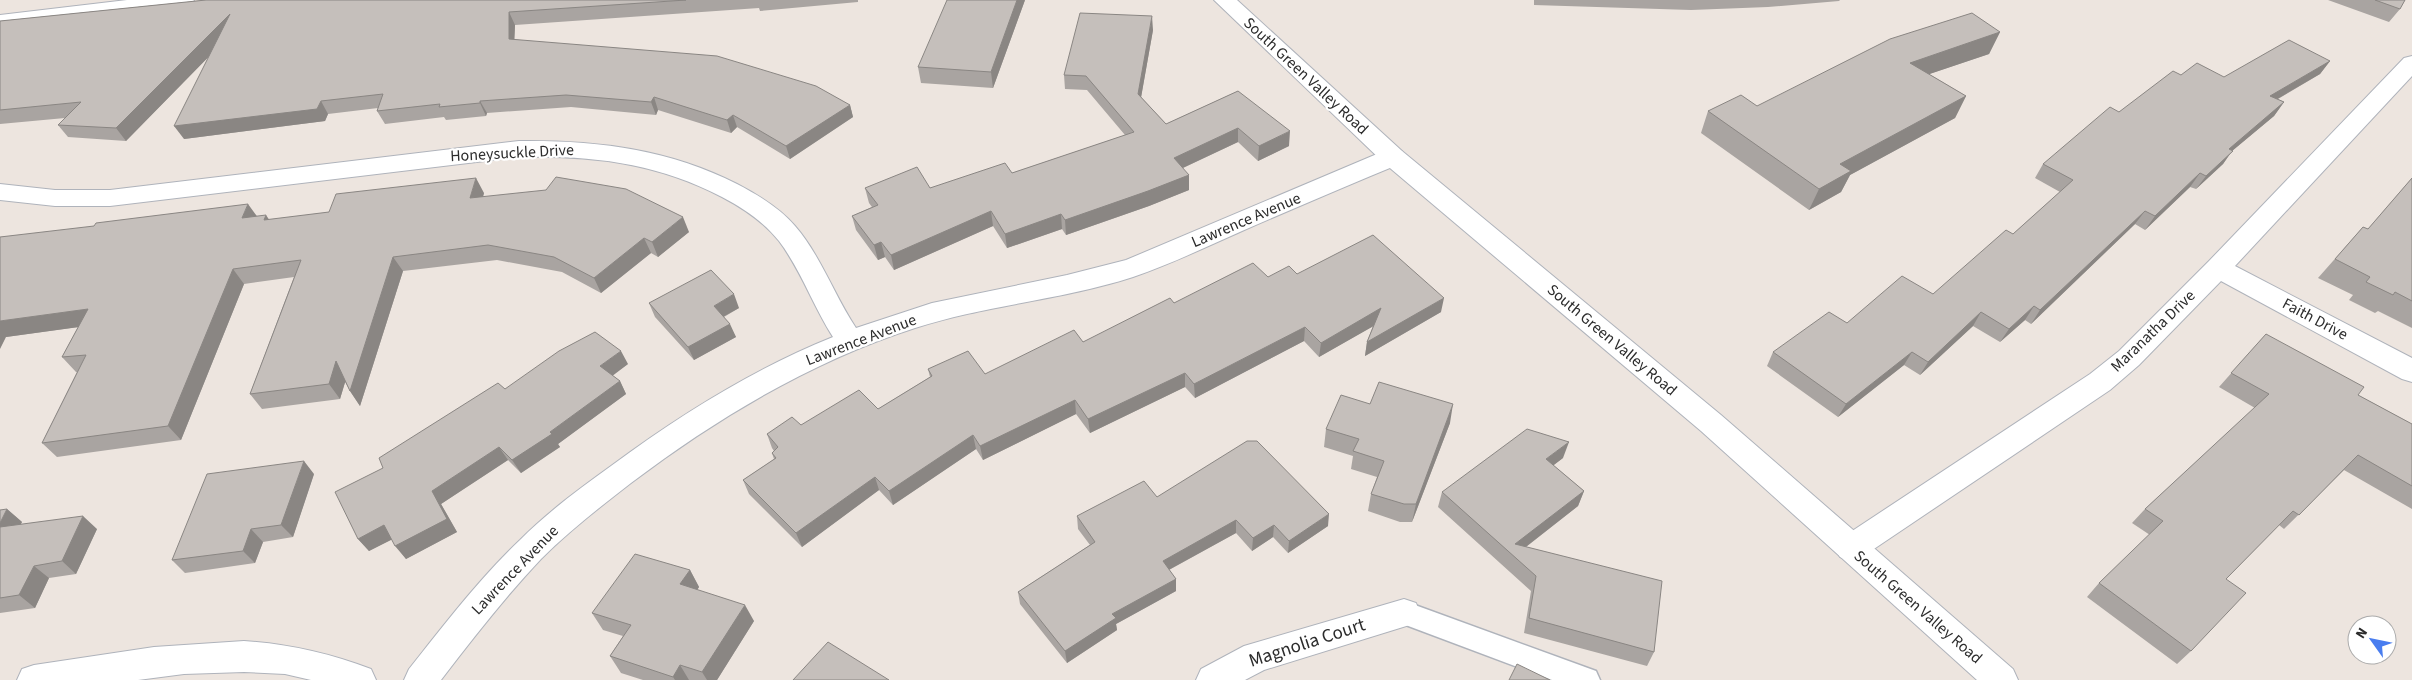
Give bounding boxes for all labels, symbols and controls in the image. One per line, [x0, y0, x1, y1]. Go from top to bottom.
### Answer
street label: South Green Valley Road [1239, 12, 1373, 140]
street label: Honeysuckle Drive [450, 139, 574, 167]
street label: Lawrence Avenue [1188, 187, 1304, 253]
street label: South Green Valley Road [1542, 279, 1682, 401]
street label: Maranatha Drive [2106, 285, 2200, 377]
street label: Faith Drive [2278, 293, 2352, 345]
street label: Lawrence Avenue [803, 309, 920, 371]
street label: Lawrence Avenue [467, 520, 564, 620]
street label: South Green Valley Road [1849, 545, 1987, 669]
street label: Magnolia Court [1245, 611, 1369, 675]
north arrow [2347, 615, 2397, 665]
text: N [2351, 624, 2373, 643]

